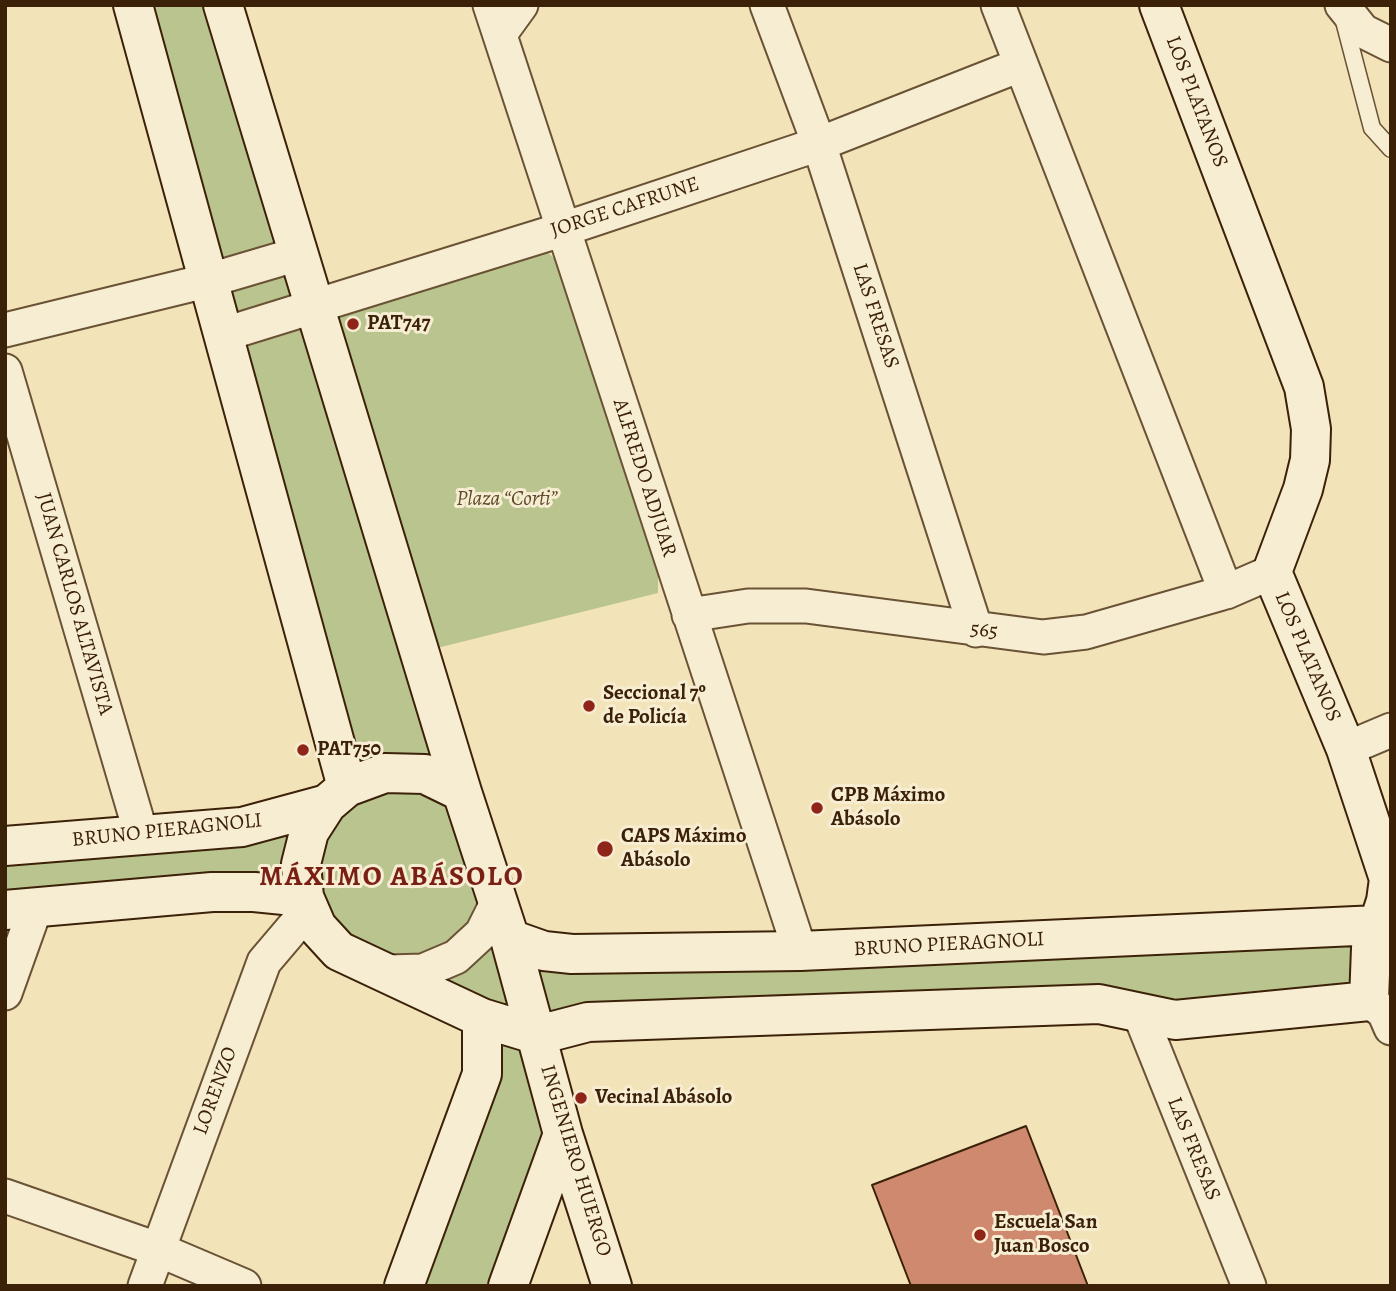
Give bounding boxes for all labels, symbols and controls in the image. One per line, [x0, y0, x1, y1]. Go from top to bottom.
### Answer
street label: LOS PLATANOS [1159, 33, 1233, 171]
street label: JORGE CAFRUNE [547, 172, 703, 244]
street label: LAS FRESAS [846, 260, 904, 372]
place label: PAT747 [367, 311, 430, 337]
marker: PAT747 [345, 316, 361, 332]
street label: ALFREDO ADJUAR [607, 396, 681, 560]
park label: Plaza “Corti” [456, 487, 558, 513]
street label: JUAN CARLOS ALTAVISTA [30, 490, 118, 718]
street label: LOS PLATANOS [1268, 588, 1346, 726]
street label: 565 [969, 617, 999, 645]
place label: Seccional 7º de Policía [603, 681, 706, 731]
marker: Seccional 7º de Policía [581, 698, 597, 714]
place label: PAT750 [317, 737, 381, 763]
marker: PAT750 [295, 742, 311, 758]
place label: CPB Máximo Abásolo [831, 783, 945, 833]
marker: CPB Máximo Abásolo [809, 800, 825, 816]
street label: BRUNO PIERAGNOLI [71, 808, 263, 854]
place label: CAPS Máximo Abásolo [621, 824, 747, 874]
marker: CAPS Máximo Abásolo [595, 839, 615, 859]
district label: MÁXIMO ABÁSOLO [261, 861, 523, 895]
street label: BRUNO PIERAGNOLI [853, 927, 1045, 963]
street label: LORENZO [188, 1043, 244, 1139]
street label: INGENIERO HUERGO [534, 1062, 616, 1260]
place label: Vecinal Abásolo [595, 1085, 732, 1111]
marker: Vecinal Abásolo [573, 1090, 589, 1106]
street label: LAS FRESAS [1161, 1094, 1225, 1204]
place label: Escuela San Juan Bosco [994, 1210, 1097, 1260]
marker: Escuela San Juan Bosco [972, 1227, 988, 1243]

